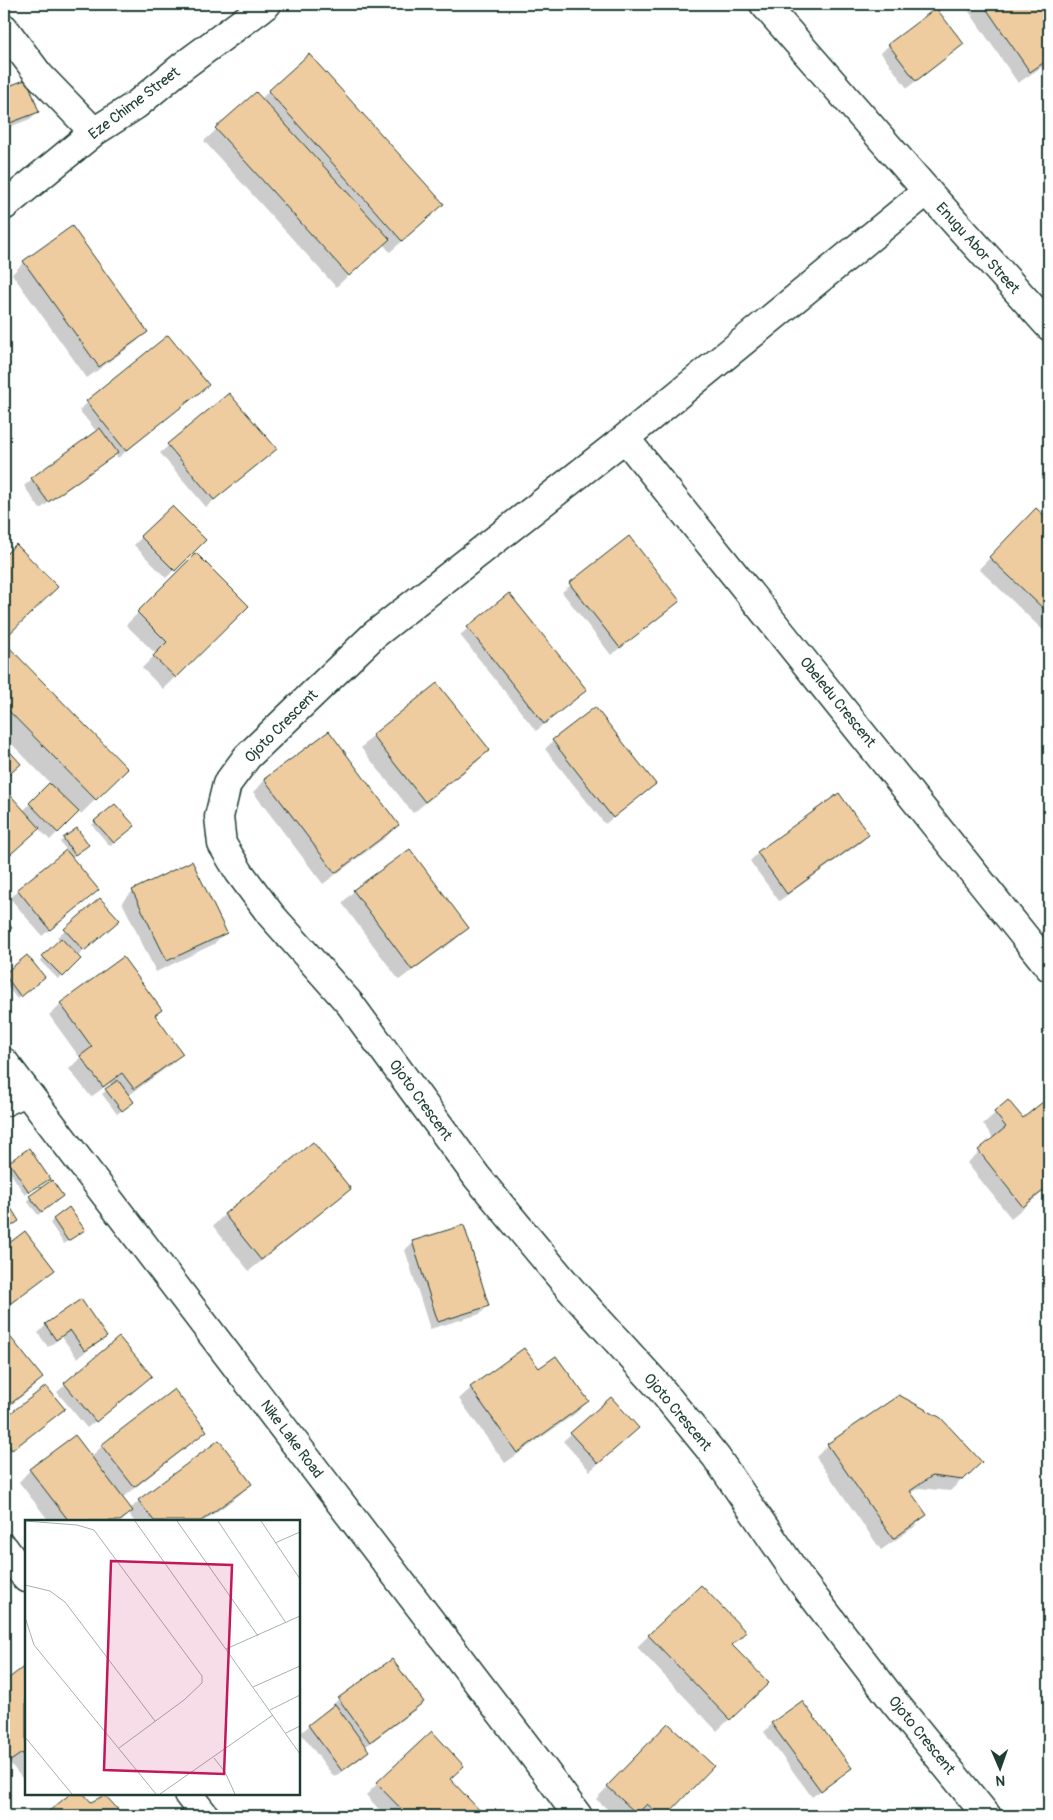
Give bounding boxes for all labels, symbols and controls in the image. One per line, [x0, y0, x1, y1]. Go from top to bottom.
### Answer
street label: Eze Chime Street [85, 62, 185, 144]
street label: Enugu Abor Street [932, 199, 1024, 299]
street label: Obeledu Crescent [795, 653, 880, 752]
street label: Ojoto Crescent [241, 685, 323, 767]
street label: Ojoto Crescent [385, 1056, 457, 1145]
street label: Ojoto Crescent [640, 1369, 716, 1456]
street label: Nike Lake Road [256, 1396, 327, 1482]
inset map [25, 1520, 300, 1795]
street label: Ojoto Crescent [884, 1692, 960, 1779]
north arrow [976, 1742, 1026, 1792]
text: N [995, 1772, 1005, 1789]

